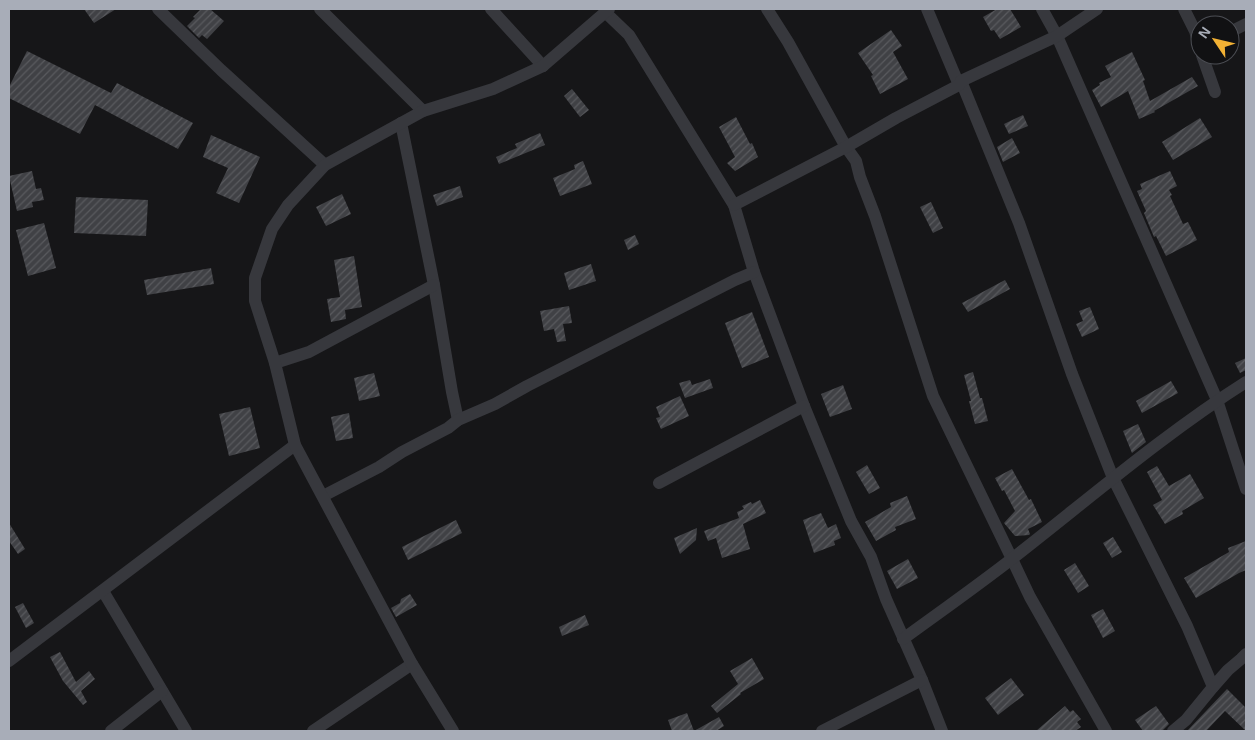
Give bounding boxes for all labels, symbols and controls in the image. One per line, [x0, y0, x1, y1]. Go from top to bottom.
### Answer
north arrow [1190, 15, 1240, 65]
text: N [1195, 24, 1214, 41]

